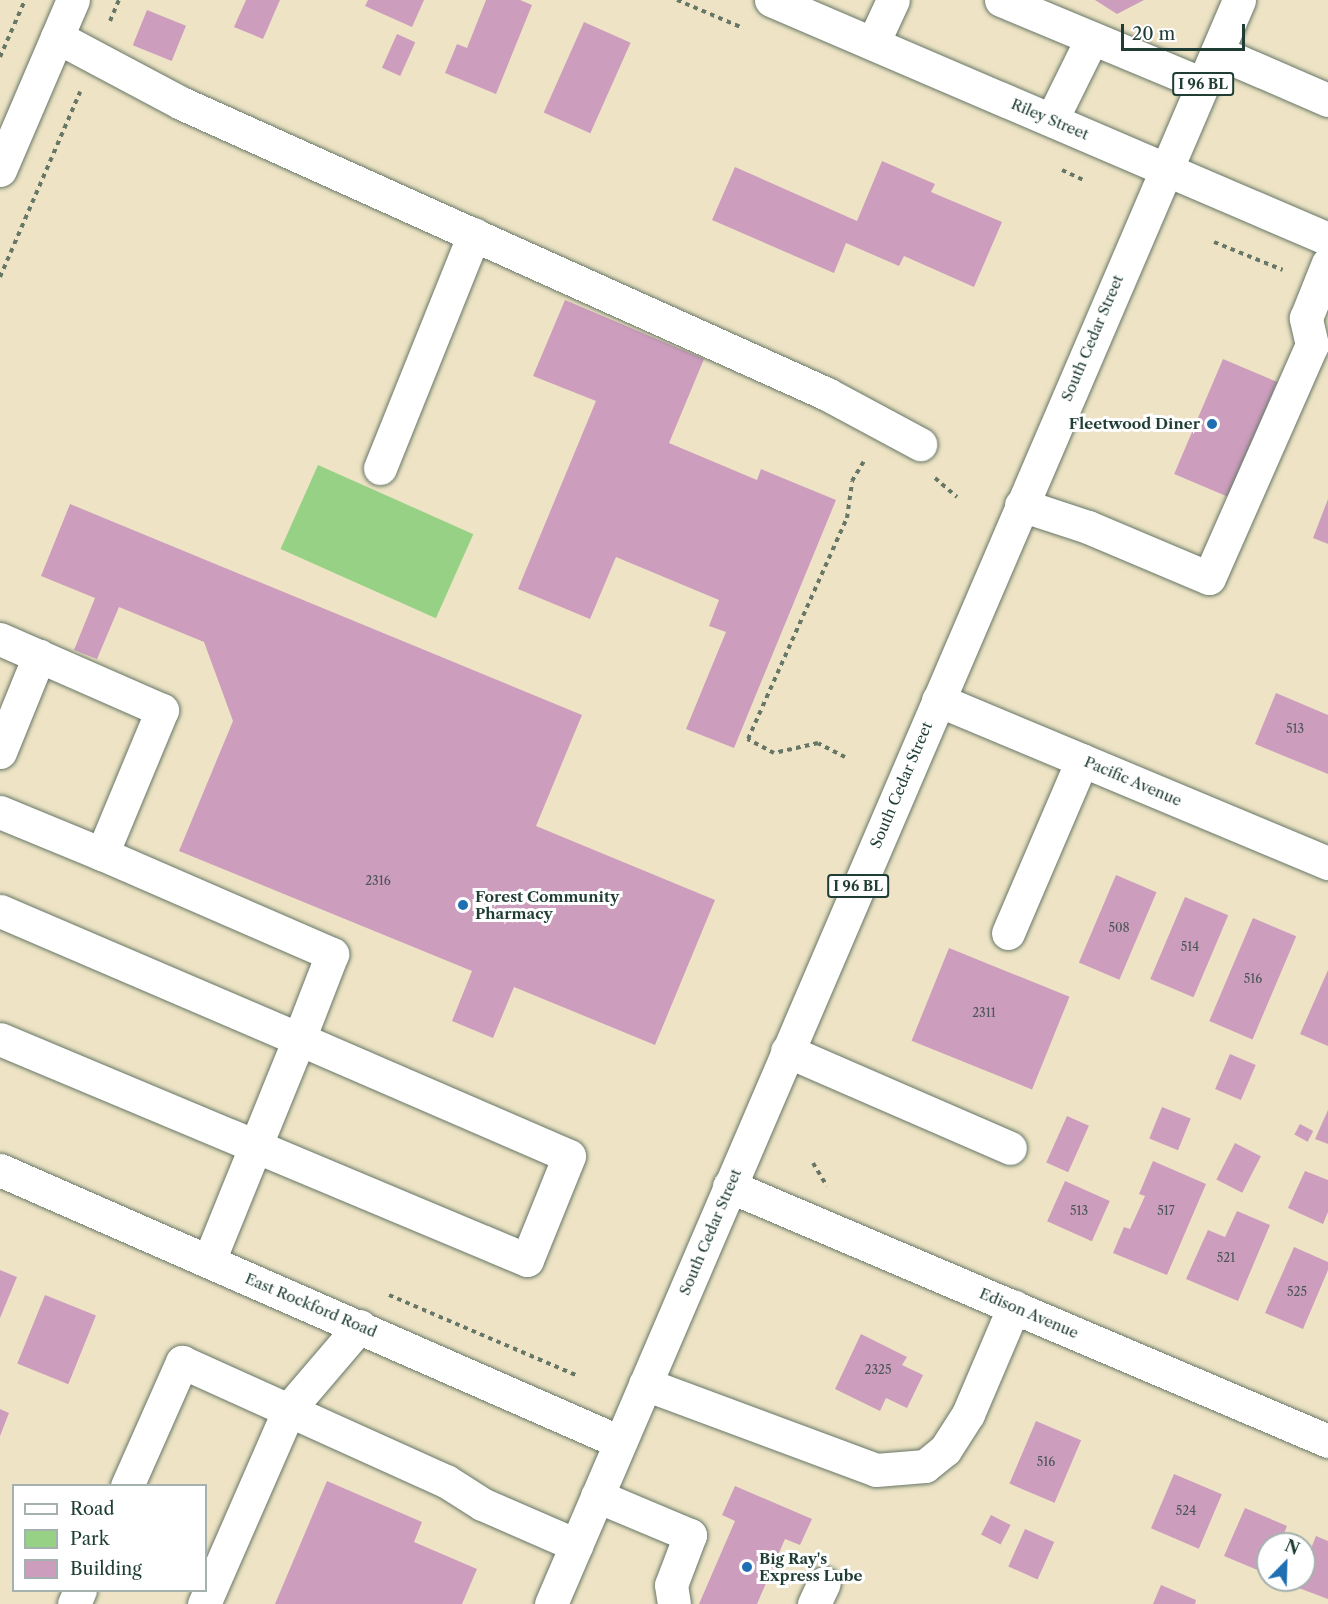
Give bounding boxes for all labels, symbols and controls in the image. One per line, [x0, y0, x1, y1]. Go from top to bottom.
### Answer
scale bar [1124, 12, 1248, 50]
text: 20 m [1132, 23, 1175, 45]
road number: I 96 BL [1172, 73, 1234, 95]
street label: Riley Street [1008, 95, 1092, 143]
street label: South Cedar Street [1057, 272, 1127, 404]
place label: Fleetwood Diner [1069, 415, 1200, 433]
marker: Fleetwood Diner [1205, 417, 1219, 431]
street label: South Cedar Street [866, 719, 936, 851]
house number: 513 [1286, 722, 1304, 736]
street label: Pacific Avenue [1081, 752, 1185, 810]
house number: 2316 [365, 874, 391, 888]
road number: I 96 BL [826, 875, 890, 897]
place label: Forest Community Pharmacy [475, 887, 619, 922]
marker: Forest Community Pharmacy [456, 898, 470, 912]
house number: 508 [1108, 921, 1130, 935]
house number: 514 [1181, 940, 1199, 954]
house number: 516 [1244, 972, 1262, 986]
house number: 2311 [972, 1006, 996, 1020]
street label: South Cedar Street [675, 1166, 745, 1298]
house number: 513 [1070, 1204, 1088, 1218]
house number: 517 [1157, 1204, 1175, 1218]
house number: 521 [1217, 1251, 1235, 1265]
street label: East Rockford Road [242, 1269, 380, 1341]
street label: Edison Avenue [976, 1284, 1082, 1342]
house number: 525 [1287, 1285, 1307, 1299]
house number: 2325 [865, 1363, 891, 1377]
house number: 516 [1037, 1455, 1055, 1469]
legend [12, 1484, 207, 1592]
text: Road [70, 1498, 115, 1520]
house number: 524 [1176, 1504, 1196, 1518]
text: Park [70, 1528, 109, 1550]
north arrow [1256, 1532, 1316, 1592]
text: N [1282, 1535, 1303, 1559]
place label: Big Ray's Express Lube [759, 1549, 862, 1584]
text: Building [70, 1558, 142, 1580]
marker: Big Ray's Express Lube [740, 1560, 754, 1574]

